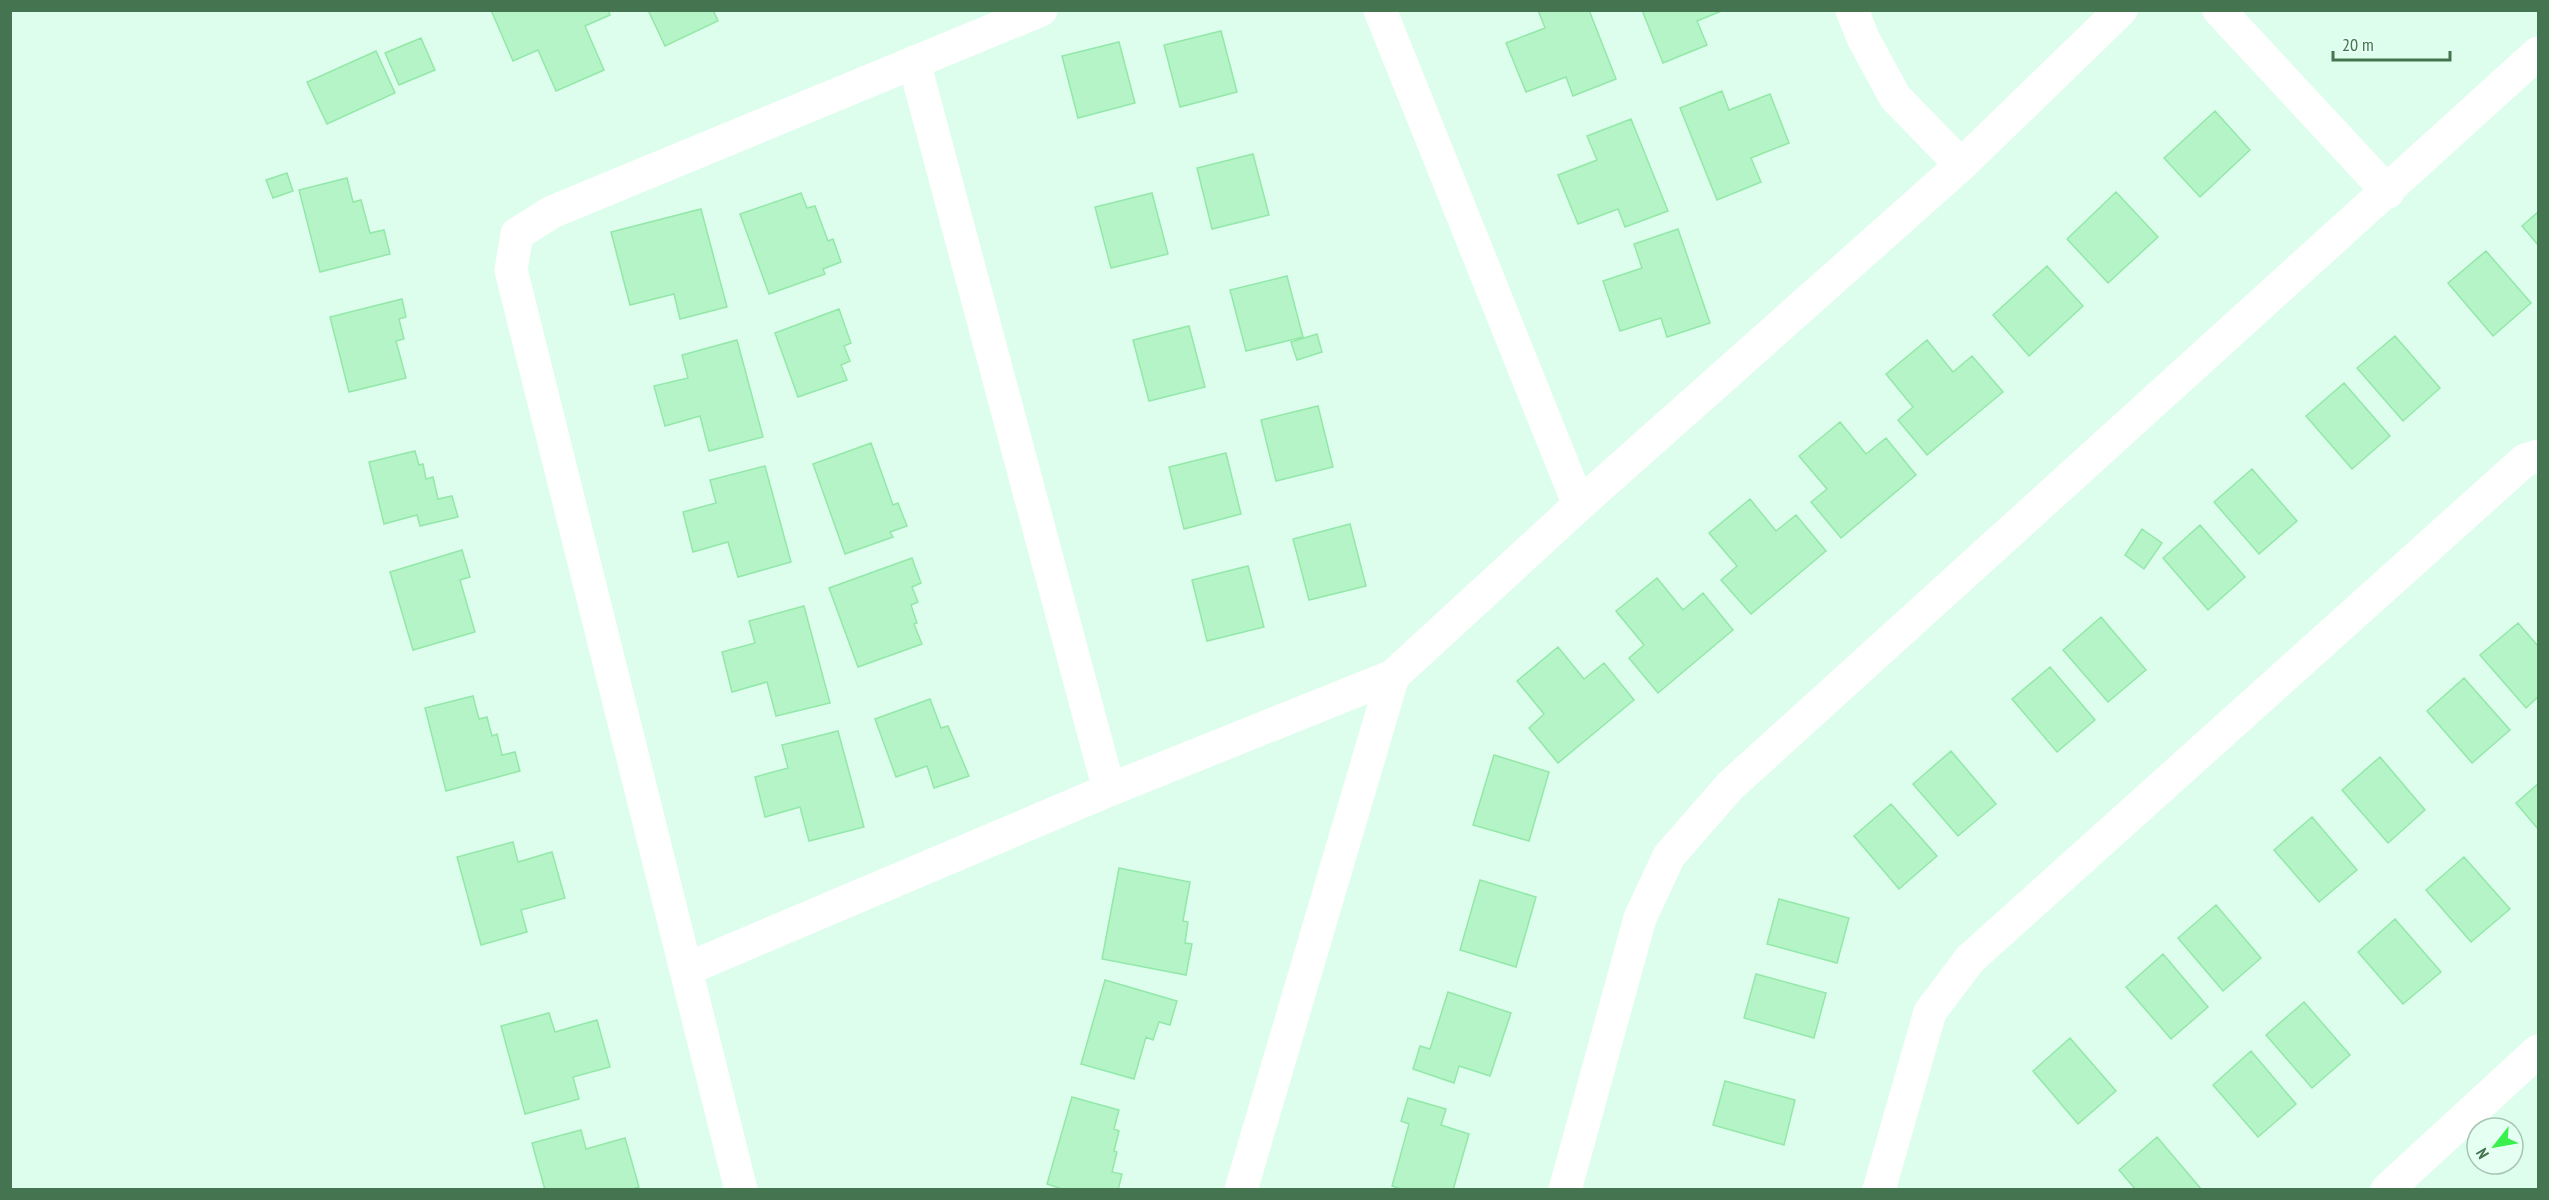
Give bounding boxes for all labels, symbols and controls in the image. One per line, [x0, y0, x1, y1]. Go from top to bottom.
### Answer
scale bar [2333, 24, 2450, 62]
text: 20 m [2342, 33, 2374, 56]
north arrow [2465, 1116, 2525, 1176]
text: N [2471, 1145, 2493, 1163]

